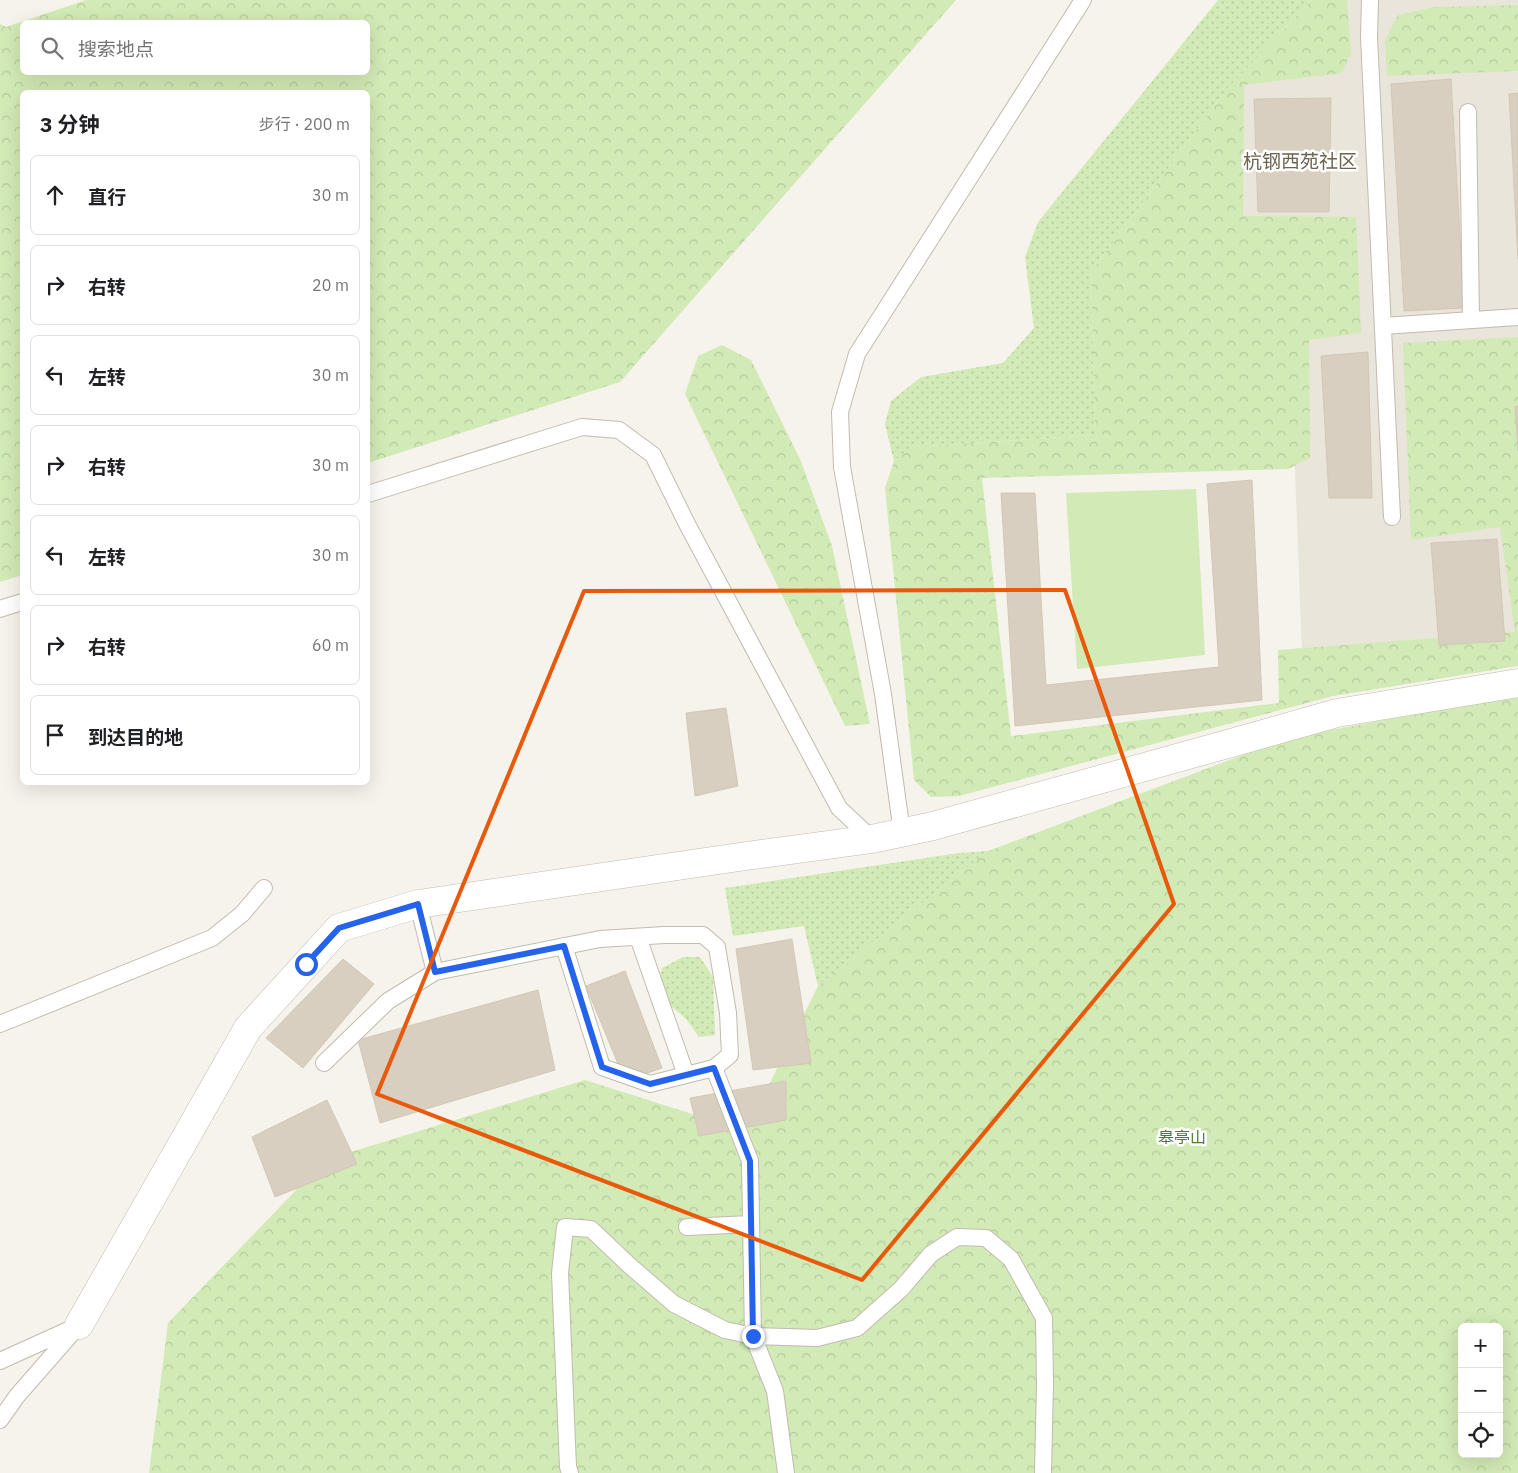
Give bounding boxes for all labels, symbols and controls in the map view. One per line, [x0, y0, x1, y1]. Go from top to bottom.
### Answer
search box [20, 20, 370, 75]
icon: search [38, 34, 66, 62]
text: 搜索地点 [78, 37, 154, 61]
text: 3 分钟 [40, 110, 100, 138]
text: 步行 · 200 m [259, 114, 350, 134]
district label: 杭钢西苑社区 [1243, 149, 1357, 173]
icon: ahead [41, 181, 69, 209]
text: 直行 [88, 185, 126, 209]
text: 30 m [312, 185, 349, 205]
icon: right [41, 271, 69, 299]
text: 右转 [88, 275, 126, 299]
text: 20 m [312, 275, 349, 295]
icon: left [41, 361, 69, 389]
text: 左转 [88, 365, 126, 389]
text: 30 m [312, 365, 349, 385]
icon: right [41, 451, 69, 479]
text: 右转 [88, 455, 126, 479]
text: 30 m [312, 455, 349, 475]
icon: left [41, 541, 69, 569]
text: 左转 [88, 545, 126, 569]
text: 30 m [312, 545, 349, 565]
icon: right [41, 631, 69, 659]
text: 右转 [88, 635, 126, 659]
text: 60 m [312, 635, 349, 655]
icon: arrive [41, 721, 69, 749]
text: 到达目的地 [88, 725, 183, 749]
route start [295, 953, 318, 976]
park label: 皋亭山 [1158, 1127, 1206, 1147]
map controls [1458, 1323, 1503, 1458]
button: + [1458, 1323, 1503, 1368]
route end [742, 1325, 765, 1348]
button: − [1458, 1368, 1503, 1413]
button: locate [1458, 1413, 1503, 1458]

